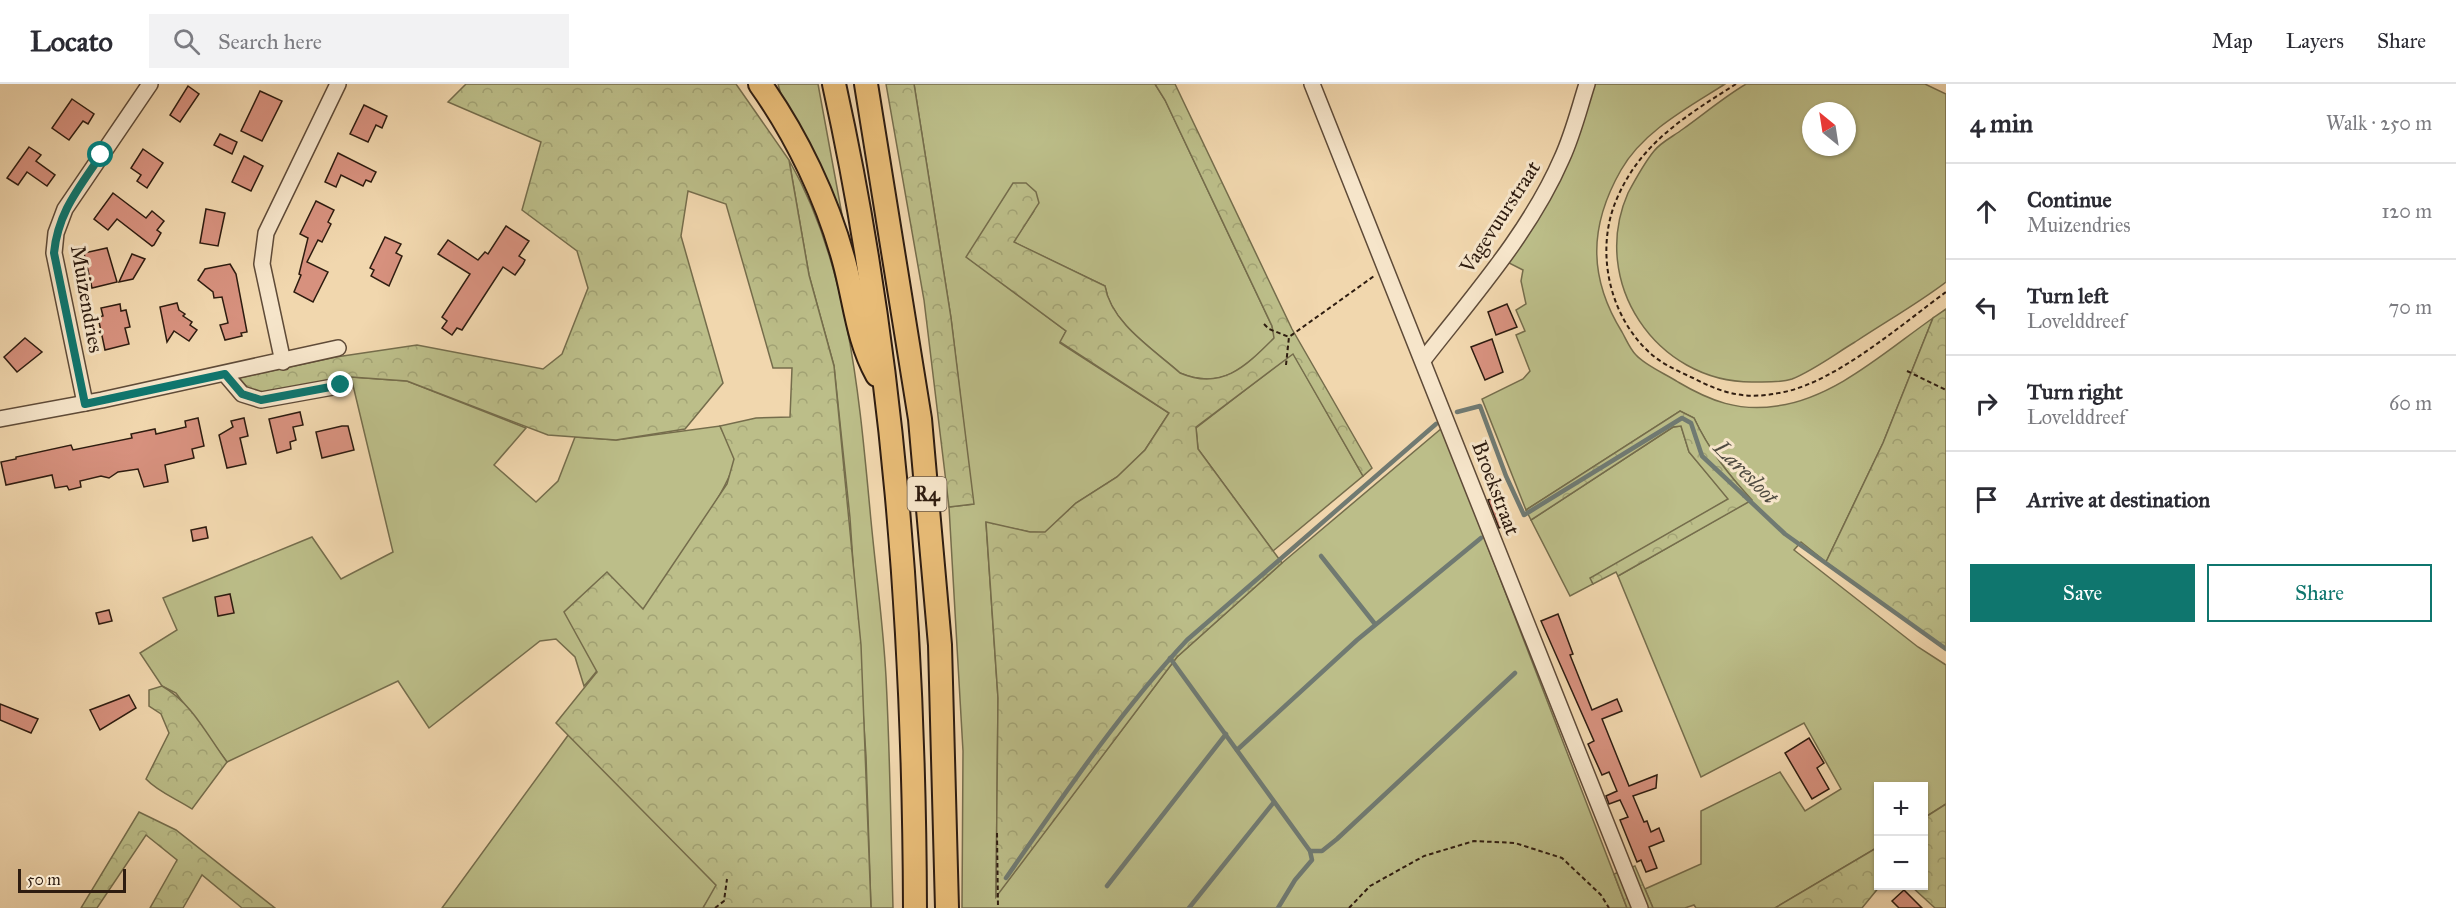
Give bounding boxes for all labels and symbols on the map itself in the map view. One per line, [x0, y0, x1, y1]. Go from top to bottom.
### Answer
north arrow [1802, 102, 1856, 156]
route start [87, 141, 113, 167]
street label: Vagevuurstraat [1453, 155, 1546, 279]
street label: Muizendries [65, 243, 109, 355]
route end [327, 371, 353, 397]
water label: Laresloot [1708, 434, 1785, 511]
street label: Broekstraat [1466, 437, 1526, 539]
road number: R4 [908, 477, 946, 511]
scale bar [18, 866, 126, 894]

